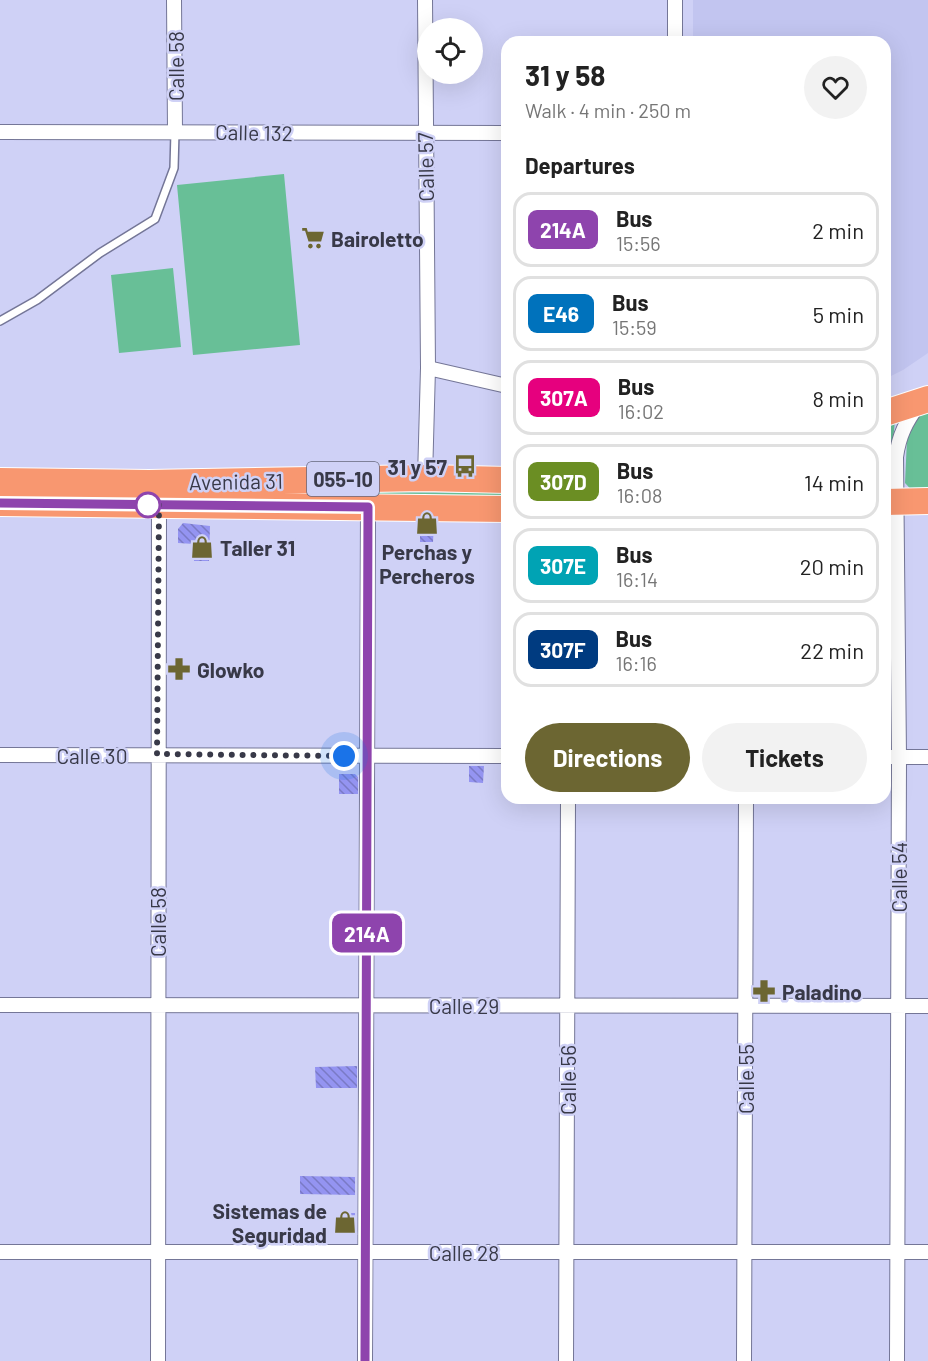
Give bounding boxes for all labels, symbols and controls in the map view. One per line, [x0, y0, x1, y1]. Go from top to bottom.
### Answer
map controls [417, 18, 483, 84]
button: locate [417, 18, 483, 84]
street label: Calle 58 [163, 31, 188, 101]
button: heart [804, 56, 867, 119]
text: 31 y 58 [525, 58, 606, 92]
text: Walk · 4 min · 250 m [525, 98, 691, 122]
street label: Calle 132 [215, 119, 293, 145]
street label: Calle 57 [412, 132, 438, 202]
text: Departures [525, 152, 635, 178]
text: Bus [616, 205, 652, 231]
text: 214A [540, 217, 586, 242]
text: 2 min [812, 217, 864, 243]
supermarket icon: Bairoletto [300, 225, 326, 251]
place label: Bairoletto [331, 226, 424, 251]
text: 15:56 [616, 231, 661, 255]
text: Bus [612, 289, 649, 315]
text: E46 [543, 301, 579, 326]
text: 5 min [813, 301, 864, 327]
text: 15:59 [612, 315, 657, 339]
text: Bus [618, 373, 654, 399]
text: 307A [540, 385, 588, 410]
text: 8 min [812, 385, 864, 411]
text: 16:02 [618, 399, 664, 423]
bus stop icon: 31 y 57 [452, 453, 478, 479]
place label: 31 y 57 [388, 454, 448, 479]
text: Bus [617, 457, 653, 483]
road number: 055-10 [307, 462, 379, 496]
street label: Avenida 31 [189, 468, 283, 494]
text: 307D [540, 469, 587, 494]
text: 14 min [804, 469, 864, 495]
text: 16:08 [617, 483, 663, 507]
unlabelled marker [135, 492, 161, 518]
shop icon: Perchas y Percheros [414, 510, 440, 536]
shop icon: Taller 31 [189, 534, 215, 560]
place label: Taller 31 [220, 535, 295, 560]
place label: Perchas y Percheros [379, 539, 475, 588]
text: Bus [616, 541, 653, 567]
text: 307E [540, 553, 586, 578]
text: 20 min [800, 553, 864, 579]
text: 16:14 [616, 567, 658, 591]
text: Bus [616, 625, 652, 651]
text: 307F [540, 637, 586, 662]
text: 22 min [800, 637, 864, 663]
text: 16:16 [616, 651, 657, 675]
pharmacy icon: Glowko [166, 656, 192, 682]
place label: Glowko [197, 657, 264, 682]
button: Directions [525, 723, 690, 792]
button: Tickets [702, 723, 867, 792]
your location [329, 741, 359, 771]
street label: Calle 30 [56, 743, 128, 768]
street label: Calle 54 [886, 842, 911, 912]
street label: Calle 58 [145, 887, 170, 957]
line badge: 214A [325, 914, 409, 952]
text: 214A [344, 921, 390, 946]
pharmacy icon: Paladino [751, 978, 777, 1004]
place label: Paladino [782, 979, 862, 1004]
street label: Calle 29 [429, 993, 499, 1018]
street label: Calle 55 [733, 1044, 758, 1114]
street label: Calle 56 [555, 1045, 580, 1115]
place label: Sistemas de Seguridad [213, 1198, 327, 1247]
shop icon: Sistemas de Seguridad [332, 1209, 358, 1235]
street label: Calle 28 [429, 1240, 499, 1265]

